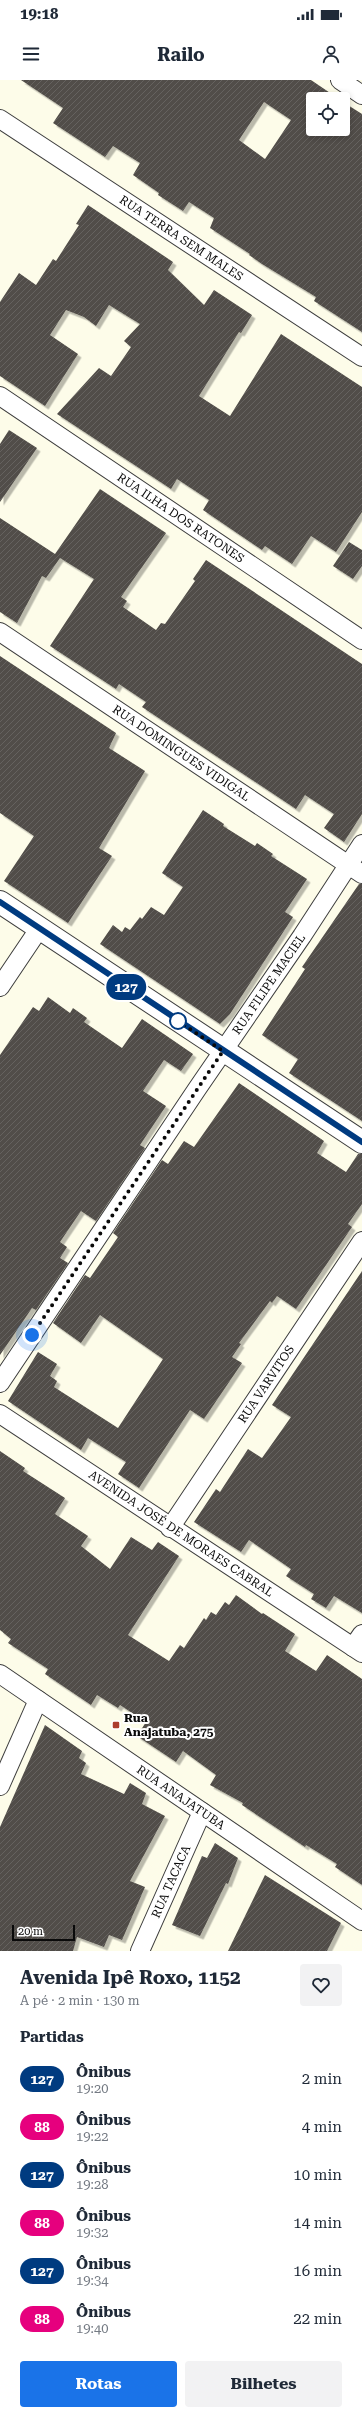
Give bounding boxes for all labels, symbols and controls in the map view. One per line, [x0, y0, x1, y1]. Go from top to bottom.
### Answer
text: 19:18 [20, 5, 58, 23]
icon: menu [20, 43, 42, 65]
icon: person [320, 43, 342, 65]
text: Railo [157, 44, 205, 65]
map controls [306, 92, 350, 136]
button: locate [306, 92, 350, 136]
street label: RUA TERRA SEM MALES [117, 193, 246, 284]
street label: RUA ILHA DOS RATONES [115, 470, 247, 566]
street label: RUA DOMINGUES VIDIGAL [110, 702, 253, 804]
street label: RUA FILIPE MACIEL [230, 931, 308, 1037]
line badge: 127 [103, 974, 149, 1000]
text: 127 [114, 979, 138, 995]
unlabelled marker [169, 1012, 187, 1030]
your location [22, 1325, 42, 1345]
street label: RUA VARVITOS [235, 1343, 297, 1426]
street label: AVENIDA JOSÉ DE MORAES CABRAL [86, 1468, 276, 1600]
place label: Rua Anajatuba, 275 [124, 1711, 214, 1739]
marker: Rua Anajatuba, 275 [111, 1720, 121, 1730]
street label: RUA ANAJATUBA [134, 1762, 228, 1833]
street label: RUA TACACA [149, 1842, 194, 1920]
scale bar [12, 1923, 75, 1942]
text: 20 m [18, 1925, 43, 1938]
button: heart [300, 1964, 342, 2006]
text: Avenida Ipê Roxo, 1152 [20, 1966, 241, 1989]
text: A pé · 2 min · 130 m [20, 1993, 140, 2008]
text: Partidas [20, 2028, 84, 2046]
text: Ônibus [76, 2063, 131, 2081]
text: 2 min [302, 2070, 342, 2088]
text: 127 [30, 2071, 54, 2087]
text: 19:20 [76, 2081, 108, 2096]
text: Ônibus [76, 2111, 131, 2129]
text: 4 min [302, 2118, 342, 2136]
text: 88 [34, 2119, 50, 2135]
text: 19:22 [76, 2129, 108, 2144]
text: Ônibus [76, 2159, 131, 2177]
text: 10 min [293, 2166, 342, 2184]
text: 127 [30, 2167, 54, 2183]
text: 19:28 [76, 2177, 108, 2192]
text: Ônibus [76, 2207, 131, 2225]
text: 14 min [293, 2214, 342, 2232]
text: 88 [34, 2215, 50, 2231]
text: 19:32 [76, 2225, 108, 2240]
text: Ônibus [76, 2255, 131, 2273]
text: 16 min [293, 2262, 342, 2280]
text: 127 [30, 2263, 54, 2279]
text: 19:34 [76, 2273, 108, 2288]
text: Ônibus [76, 2303, 131, 2321]
text: 22 min [293, 2310, 342, 2328]
text: 88 [34, 2311, 50, 2327]
text: 19:40 [76, 2321, 108, 2336]
button: Rotas [20, 2361, 177, 2407]
button: Bilhetes [185, 2361, 342, 2407]

